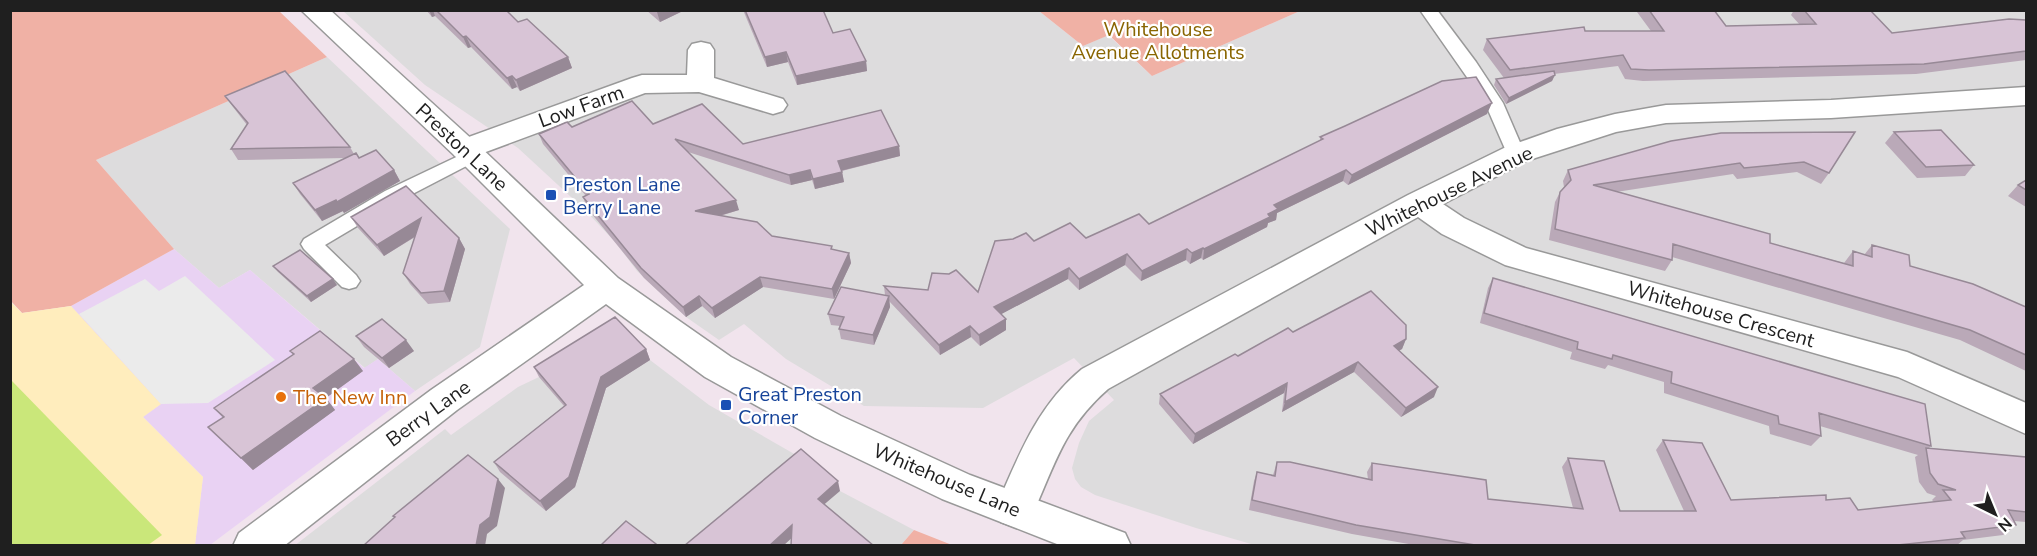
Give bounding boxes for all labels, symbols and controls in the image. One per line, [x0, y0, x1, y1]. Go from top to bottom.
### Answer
park label: Whitehouse Avenue Allotments [1071, 16, 1245, 66]
street label: Low Farm [535, 79, 628, 134]
street label: Preston Lane [409, 97, 514, 197]
street label: Whitehouse Avenue [1361, 139, 1537, 244]
place label: Preston Lane Berry Lane [563, 171, 681, 221]
marker: Preston Lane Berry Lane [544, 188, 558, 202]
street label: Whitehouse Crescent [1624, 275, 1819, 354]
street label: Berry Lane [381, 374, 476, 453]
place label: Great Preston Corner [738, 381, 862, 431]
place label: The New Inn [293, 384, 407, 411]
marker: The New Inn [274, 390, 288, 404]
marker: Great Preston Corner [719, 398, 733, 412]
street label: Whitehouse Lane [869, 437, 1025, 524]
north arrow [1965, 484, 2025, 544]
text: N [1993, 512, 2016, 536]

